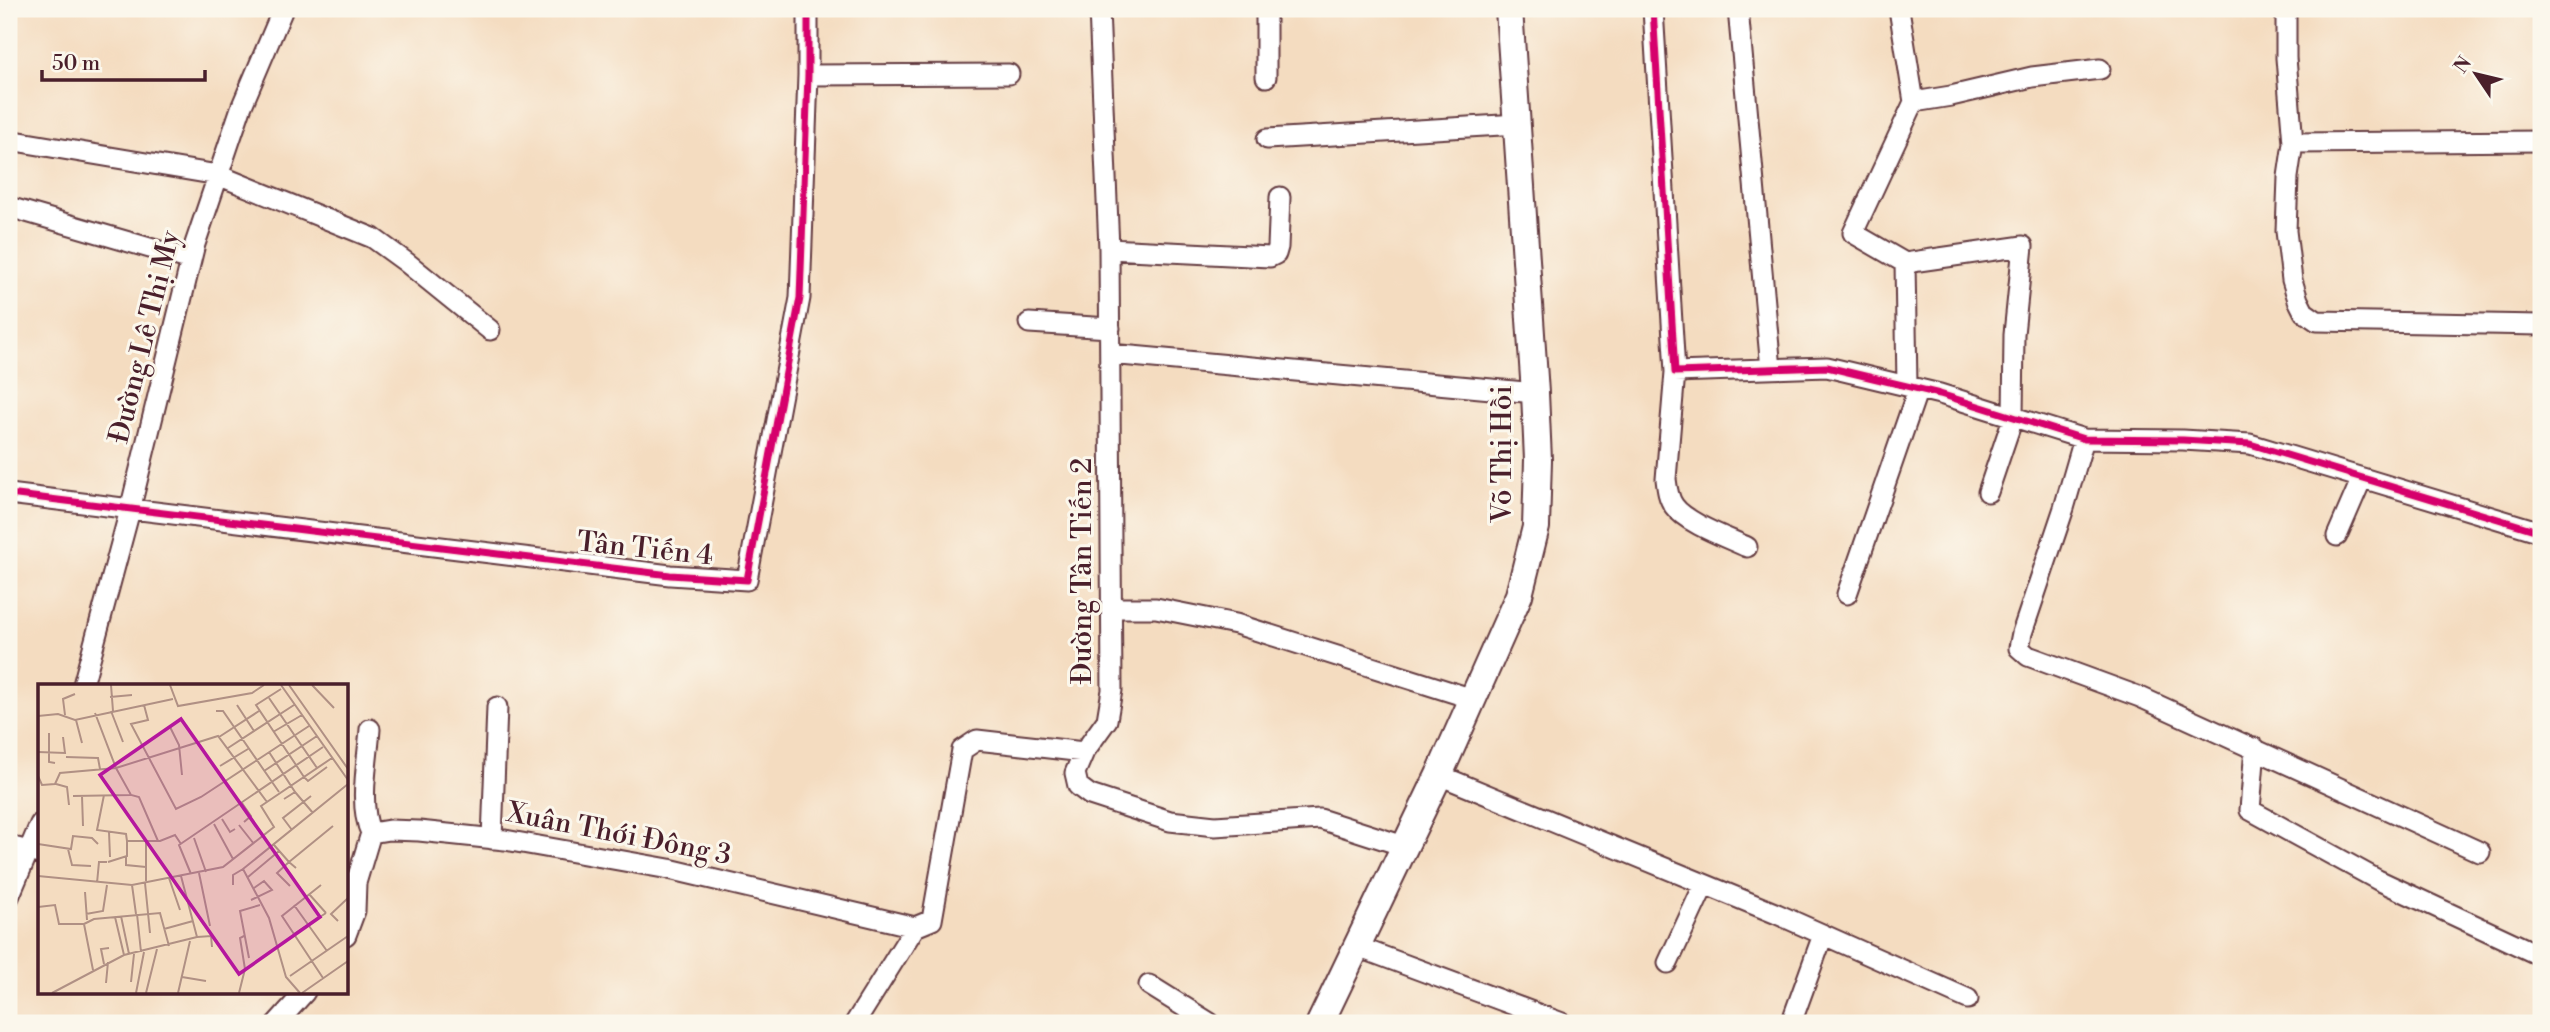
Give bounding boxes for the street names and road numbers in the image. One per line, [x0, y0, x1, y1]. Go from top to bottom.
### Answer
street label: Đường Lê Thị My [102, 227, 188, 447]
street label: Võ Thị Hồi [1485, 385, 1520, 524]
street label: Đường Tân Tiến 2 [1065, 458, 1100, 684]
street label: Tân Tiến 4 [575, 524, 715, 574]
street label: Xuân Thới Đông 3 [503, 795, 734, 873]

